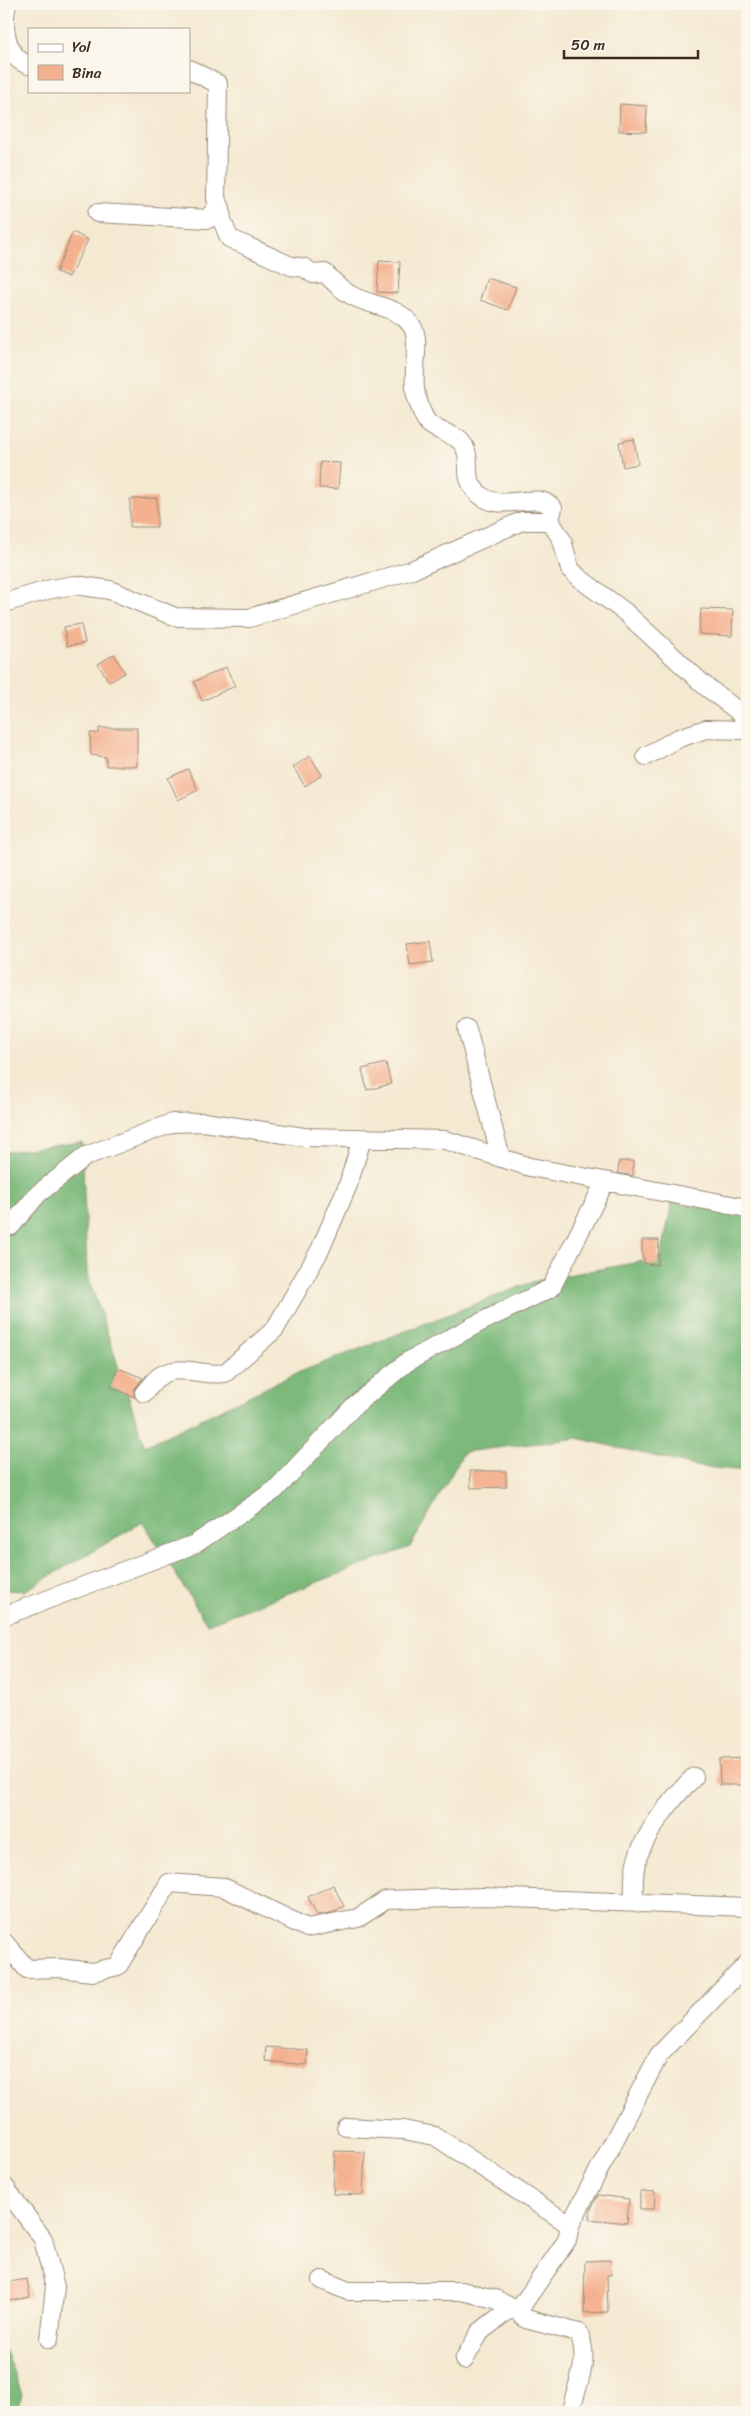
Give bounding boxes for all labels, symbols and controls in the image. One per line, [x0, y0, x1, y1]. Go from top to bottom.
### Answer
legend [28, 28, 190, 92]
scale bar [564, 28, 697, 60]
text: 50 m [571, 32, 606, 58]
text: Yol [72, 34, 91, 60]
text: Bina [72, 60, 102, 86]

